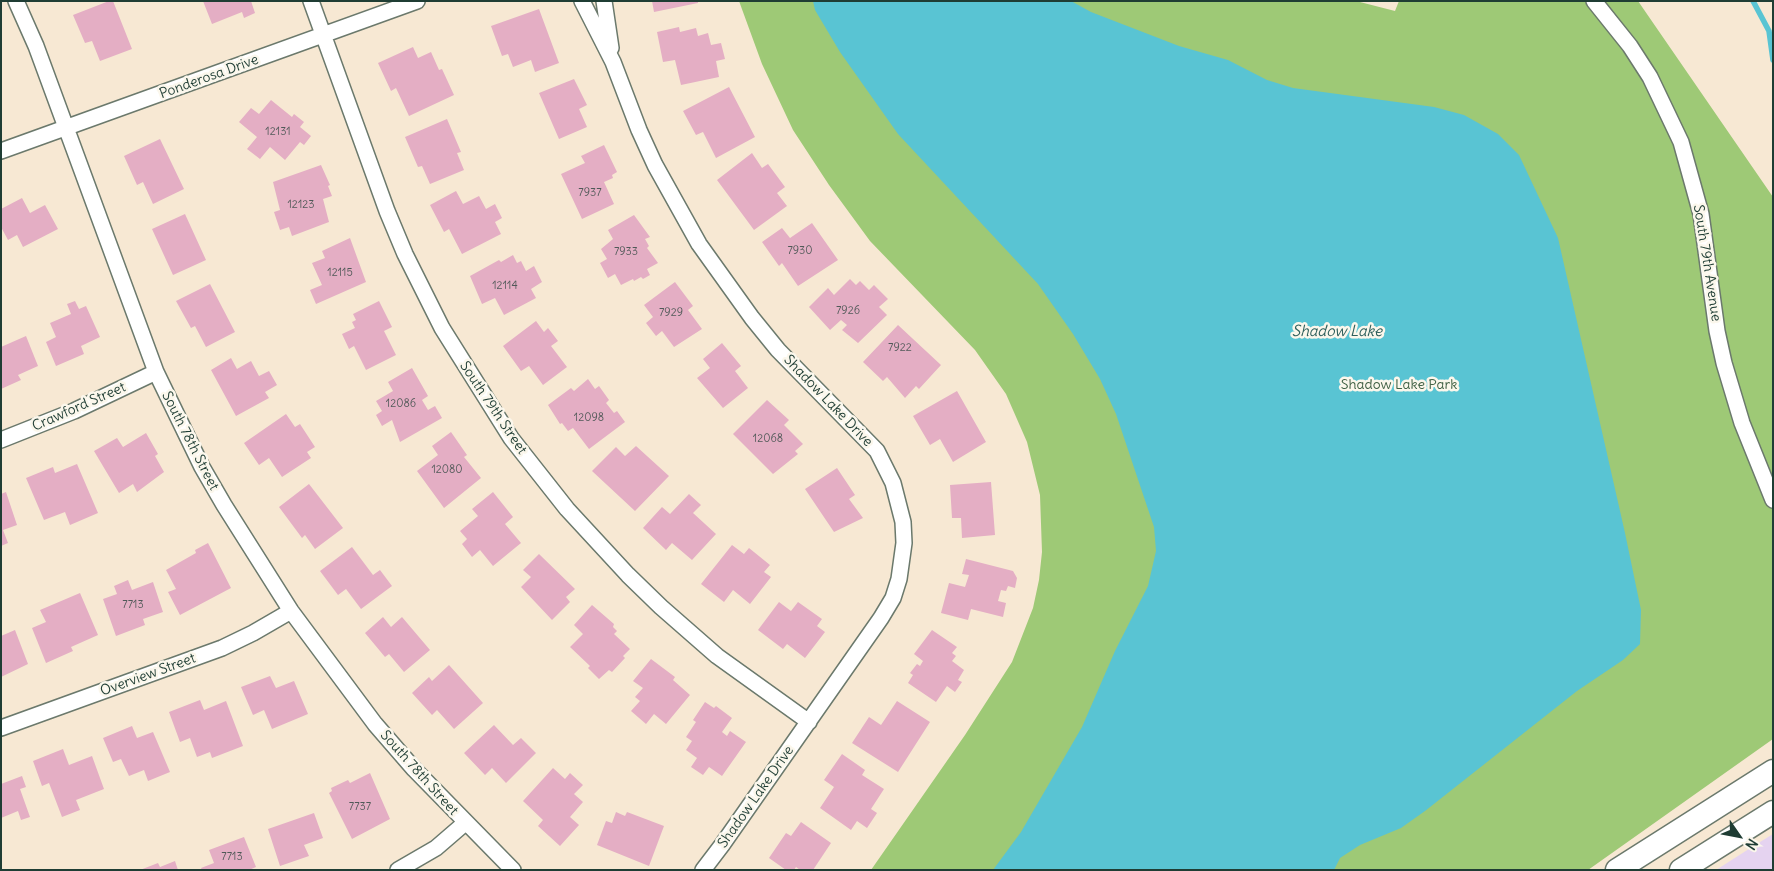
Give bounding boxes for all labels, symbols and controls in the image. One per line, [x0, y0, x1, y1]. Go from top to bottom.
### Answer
street label: Ponderosa Drive [157, 51, 261, 103]
house number: 12131 [265, 125, 291, 139]
house number: 7937 [578, 186, 602, 200]
house number: 12123 [287, 198, 315, 212]
street label: South 79th Avenue [1689, 203, 1725, 323]
house number: 7930 [787, 244, 813, 258]
house number: 7933 [614, 245, 638, 259]
house number: 12115 [327, 266, 353, 280]
house number: 12114 [492, 279, 518, 293]
house number: 7926 [836, 304, 860, 318]
house number: 7929 [659, 306, 683, 320]
water label: Shadow Lake [1292, 323, 1382, 341]
house number: 7922 [888, 341, 912, 355]
street label: Shadow Lake Drive [780, 352, 876, 450]
street label: South 79th Street [456, 358, 530, 458]
park label: Shadow Lake Park [1341, 377, 1457, 393]
street label: Crawford Street [30, 379, 128, 435]
street label: South 78th Street [158, 389, 222, 493]
house number: 12086 [386, 397, 416, 411]
house number: 12098 [574, 411, 604, 425]
house number: 12068 [753, 432, 783, 446]
house number: 12080 [431, 463, 463, 477]
house number: 7713 [122, 598, 144, 612]
street label: Overview Street [98, 650, 198, 700]
street label: South 78th Street [376, 727, 462, 819]
street label: Shadow Lake Drive [714, 743, 798, 851]
house number: 7737 [349, 800, 371, 814]
north arrow [1714, 811, 1764, 861]
text: N [1741, 835, 1762, 853]
house number: 7713 [221, 850, 243, 864]

